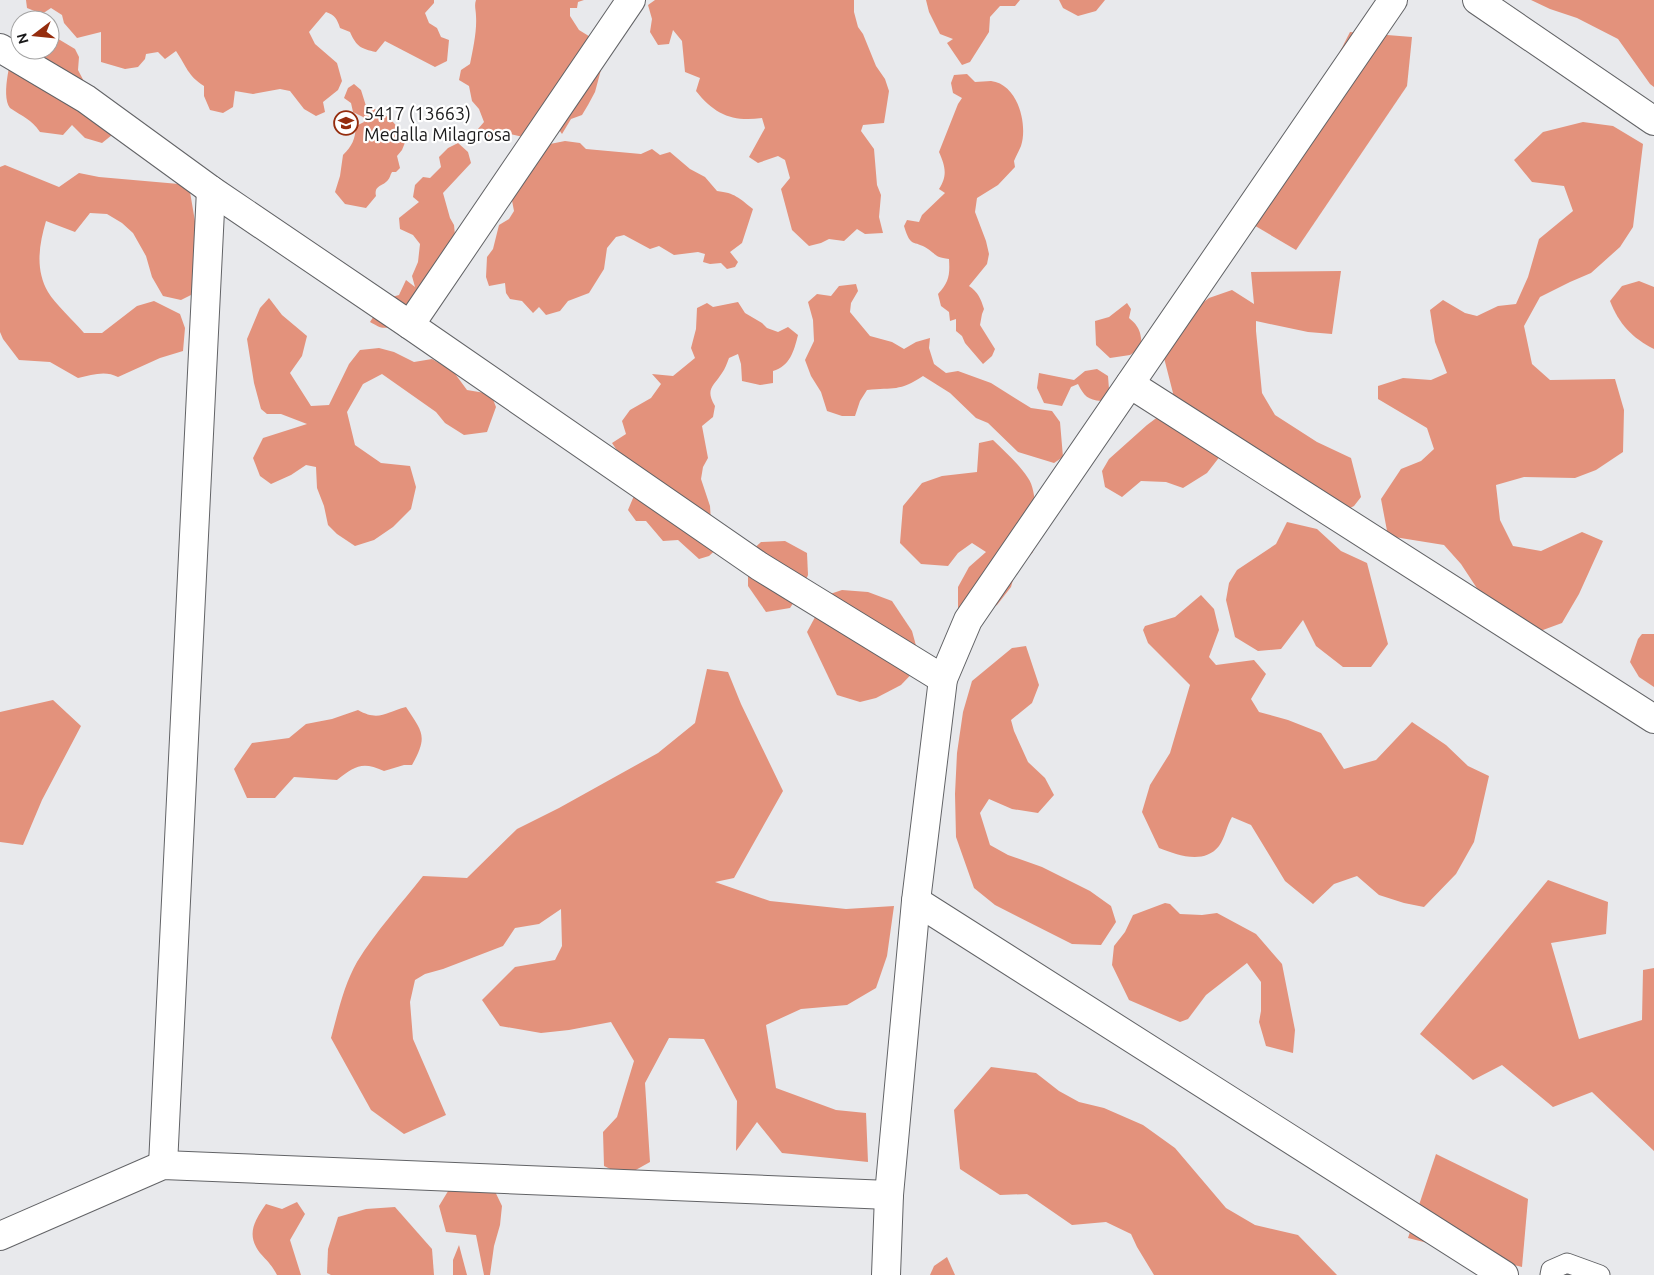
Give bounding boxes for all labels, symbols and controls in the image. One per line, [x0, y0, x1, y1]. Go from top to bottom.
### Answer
north arrow [10, 10, 60, 60]
text: N [13, 31, 32, 46]
place label: 5417 (13663) Medalla Milagrosa [364, 103, 511, 144]
school or university icon: 5417 (13663) Medalla Milagrosa [333, 110, 359, 136]

